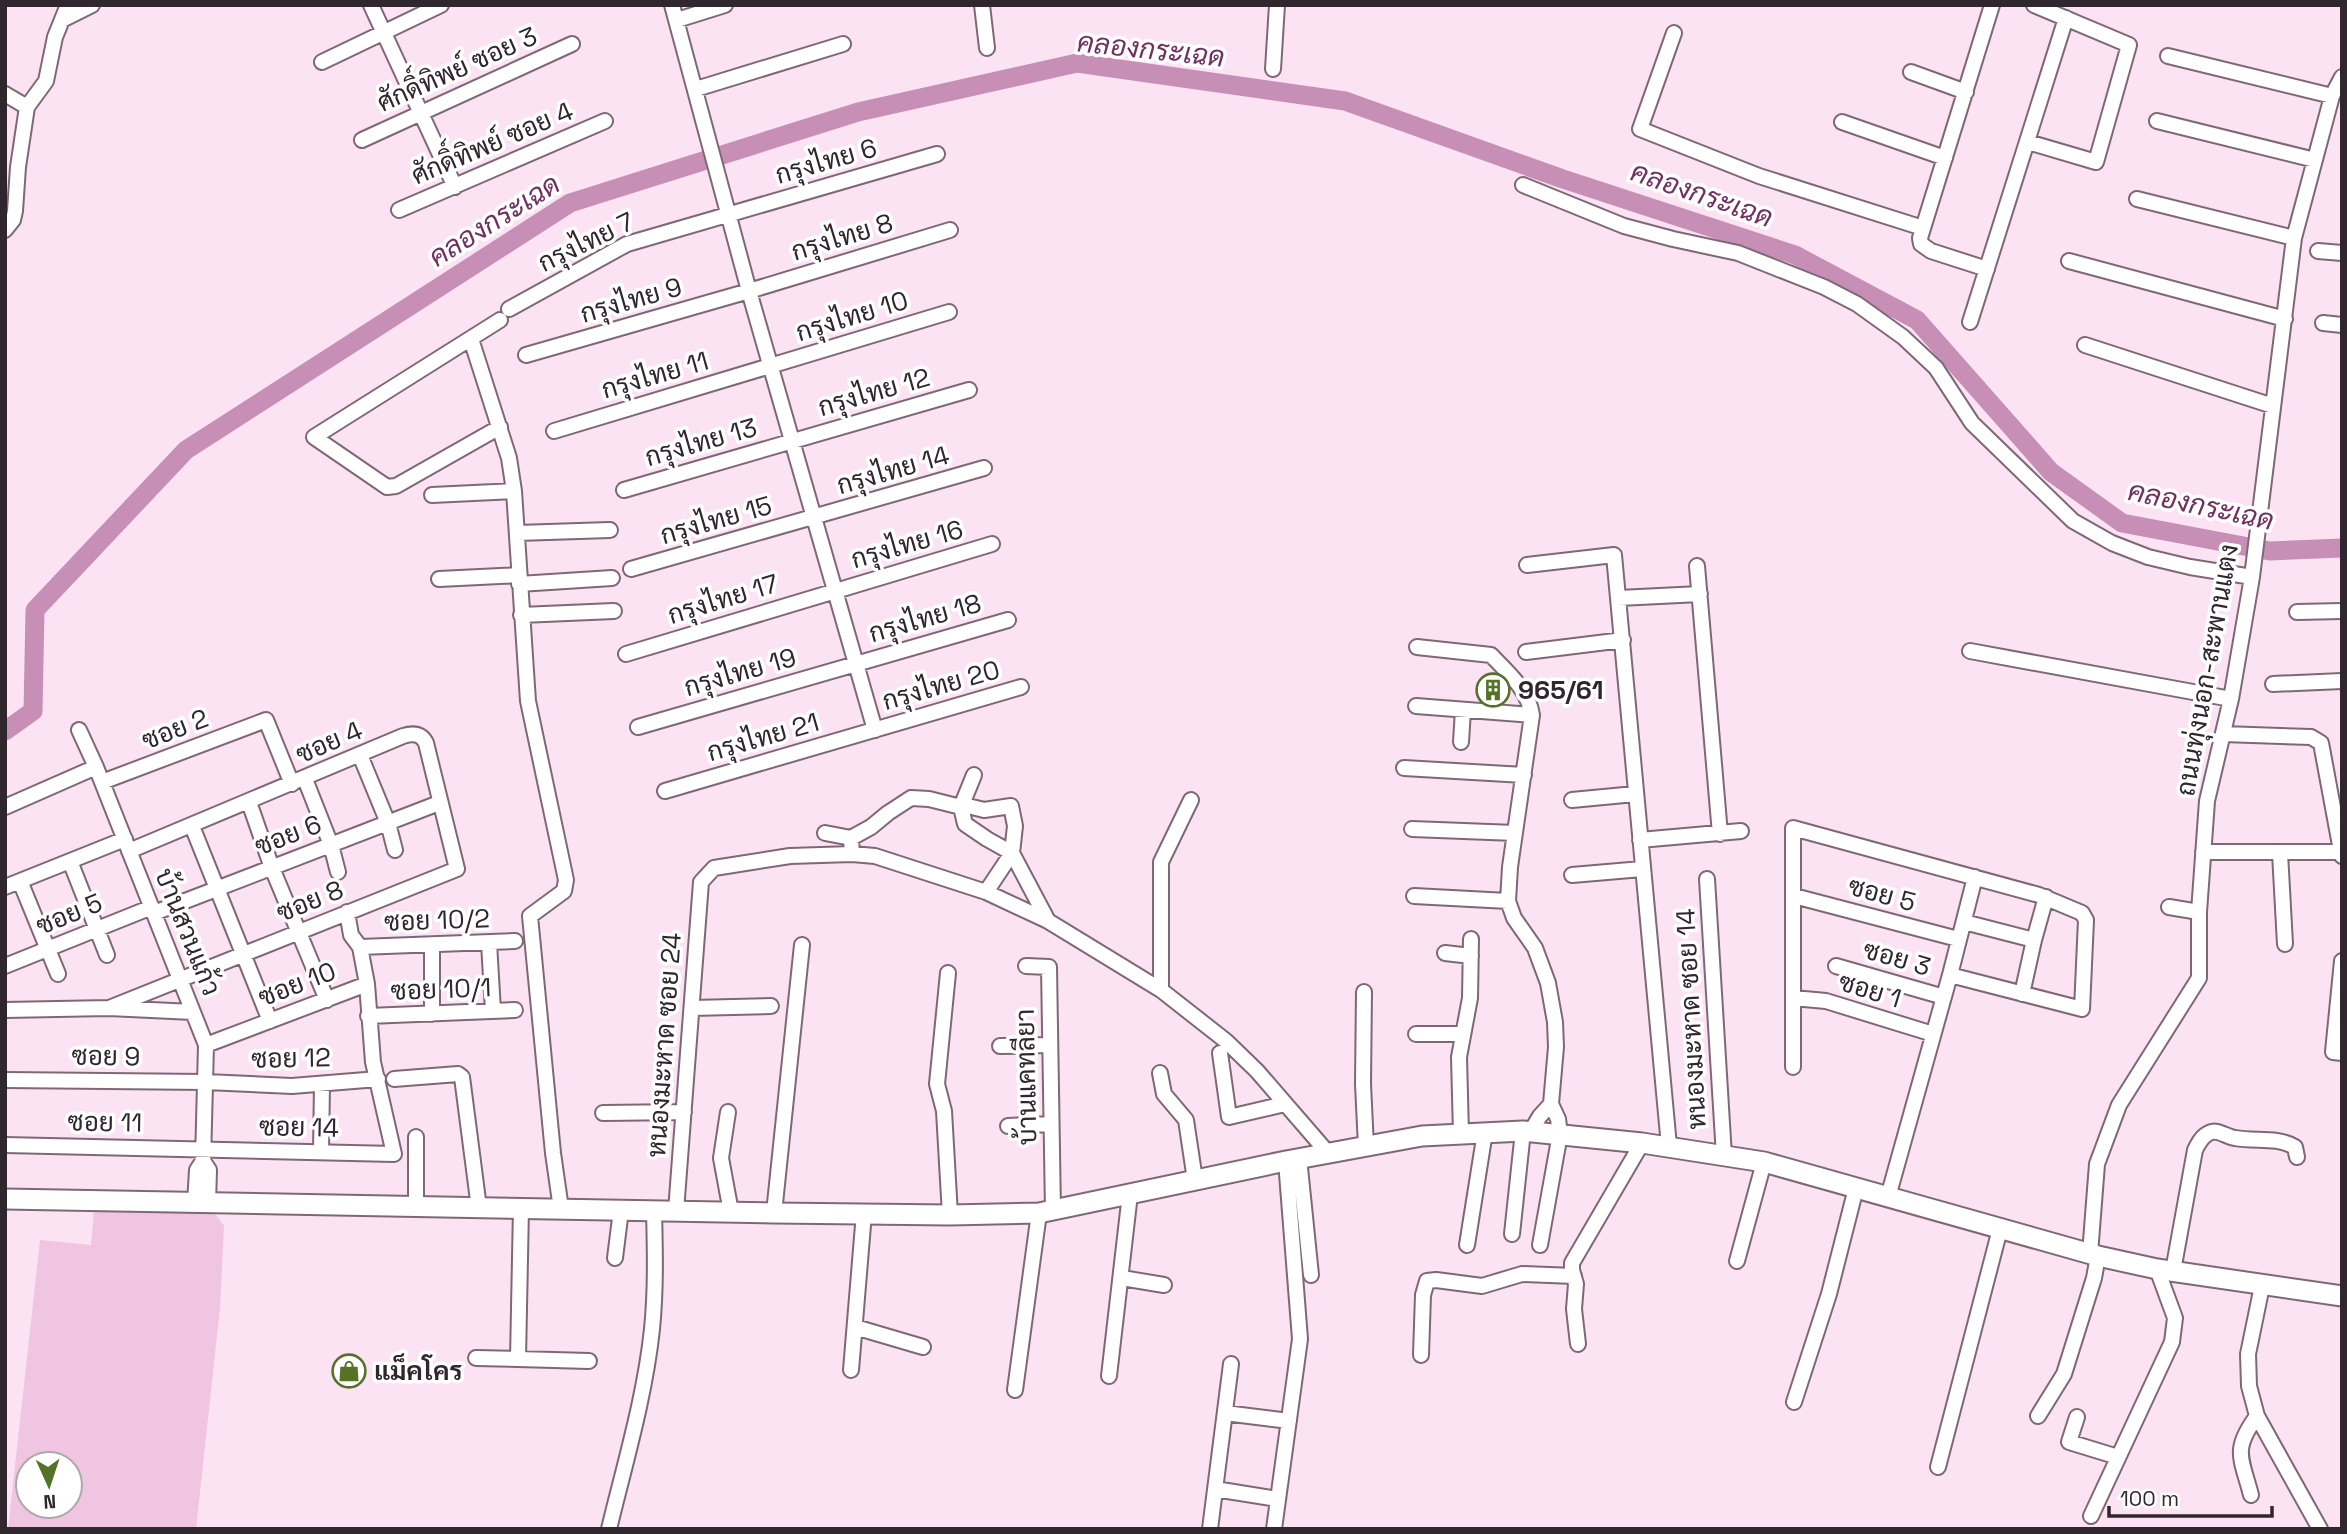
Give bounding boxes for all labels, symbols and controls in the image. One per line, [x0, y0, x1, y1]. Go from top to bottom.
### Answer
street label: ศักดิ์ทิพย์ ซอย 3 [369, 13, 542, 119]
water label: คลองกระเฉด [1075, 23, 1227, 75]
street label: ศักดิ์ทิพย์ ซอย 4 [404, 88, 578, 192]
street label: กรุงไทย 6 [771, 130, 881, 193]
water label: คลองกระเฉด [1626, 153, 1778, 235]
water label: คลองกระเฉด [422, 165, 566, 275]
street label: กรุงไทย 7 [532, 204, 640, 281]
street label: กรุงไทย 8 [787, 205, 897, 269]
street label: กรุงไทย 9 [576, 269, 686, 332]
street label: กรุงไทย 10 [792, 283, 913, 350]
street label: กรุงไทย 11 [597, 344, 713, 407]
street label: กรุงไทย 12 [814, 360, 934, 425]
street label: กรุงไทย 13 [641, 410, 761, 475]
street label: กรุงไทย 14 [833, 438, 953, 503]
water label: คลองกระเฉด [2125, 472, 2277, 538]
street label: กรุงไทย 15 [656, 488, 776, 553]
street label: กรุงไทย 16 [847, 512, 967, 577]
street label: ถนนทุ่งนอก-สะพานแตง [2168, 541, 2247, 799]
street label: กรุงไทย 17 [664, 566, 783, 633]
street label: กรุงไทย 18 [865, 586, 985, 651]
street label: กรุงไทย 19 [680, 640, 800, 705]
street label: กรุงไทย 20 [878, 652, 1004, 719]
building icon: 965/61 [1474, 671, 1512, 709]
place label: 965/61 [1518, 673, 1604, 707]
street label: ซอย 2 [137, 701, 213, 757]
street label: กรุงไทย 21 [703, 705, 823, 770]
street label: ซอย 4 [291, 713, 367, 771]
street label: ซอย 6 [250, 807, 326, 863]
street label: บ้านสวนแก้ว [147, 863, 229, 1001]
street label: ซอย 5 [1845, 869, 1919, 919]
street label: ซอย 8 [272, 872, 348, 930]
street label: ซอย 5 [31, 885, 107, 943]
street label: ซอย 10/2 [384, 901, 490, 939]
street label: หนองมะหาด ซอย 14 [1668, 908, 1714, 1130]
street label: หนองมะหาด ซอย 24 [639, 931, 689, 1159]
street label: ซอย 3 [1859, 932, 1935, 984]
street label: ซอย 10 [253, 954, 341, 1014]
street label: ซอย 1 [1835, 964, 1905, 1016]
street label: ซอย 10/1 [390, 970, 492, 1008]
street label: บ้านแคทลียา [1008, 1009, 1044, 1145]
street label: ซอย 9 [71, 1038, 141, 1074]
street label: ซอย 12 [251, 1040, 331, 1076]
street label: ซอย 11 [67, 1104, 143, 1140]
street label: ซอย 14 [259, 1109, 339, 1145]
shop icon: แม็คโคร [330, 1352, 368, 1390]
place label: แม็คโคร [374, 1353, 462, 1388]
north arrow [14, 1450, 84, 1520]
scale bar [2109, 1474, 2272, 1518]
text: 100 m [2120, 1485, 2179, 1512]
text: N [43, 1489, 57, 1514]

